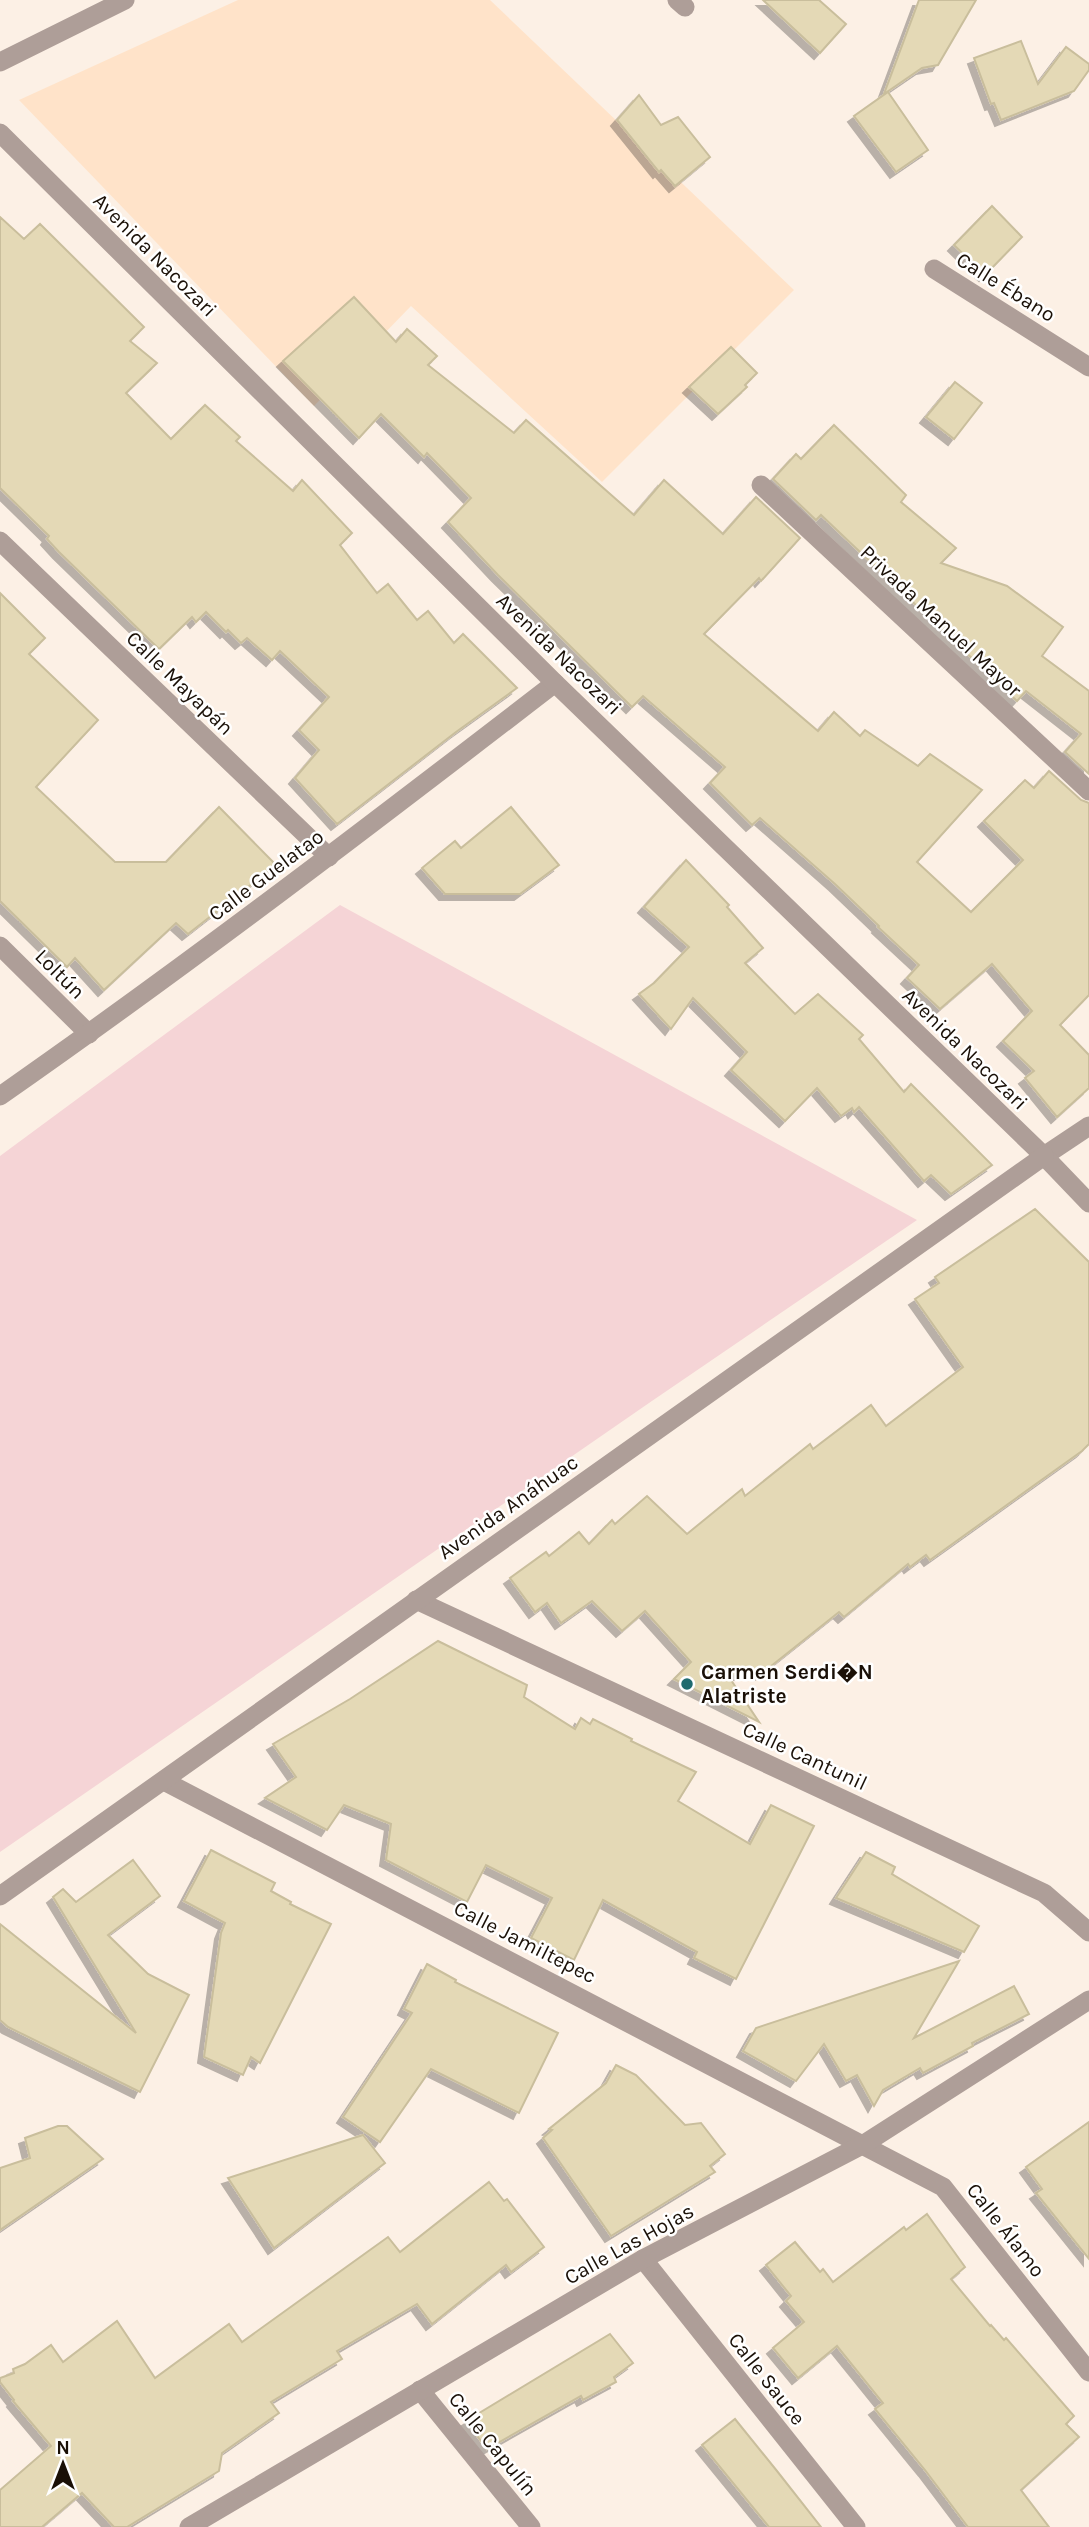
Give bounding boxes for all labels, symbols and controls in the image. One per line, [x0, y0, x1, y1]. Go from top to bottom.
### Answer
street label: Avenida Nacozari [88, 188, 222, 322]
street label: Calle Ébano [952, 247, 1060, 327]
street label: Privada Manuel Mayor [856, 540, 1027, 702]
street label: Avenida Nacozari [492, 588, 626, 720]
street label: Calle Mayapán [122, 626, 238, 740]
street label: Calle Guelatao [204, 824, 328, 926]
street label: Loltún [30, 944, 90, 1004]
street label: Avenida Nacozari [898, 983, 1032, 1115]
street label: Avenida Anáhuac [434, 1450, 582, 1564]
place label: Carmen Serdi�N Alatriste [701, 1660, 873, 1708]
marker: Carmen Serdi�N Alatriste [679, 1676, 695, 1692]
street label: Calle Cantunil [739, 1717, 871, 1795]
street label: Calle Jamiltepec [450, 1896, 600, 1988]
street label: Calle Álamo [962, 2178, 1050, 2282]
street label: Calle Las Hojas [560, 2199, 698, 2289]
street label: Calle Sauce [724, 2328, 810, 2430]
street label: Calle Capulín [444, 2387, 542, 2501]
north arrow [28, 2429, 98, 2499]
text: N [56, 2437, 70, 2459]

